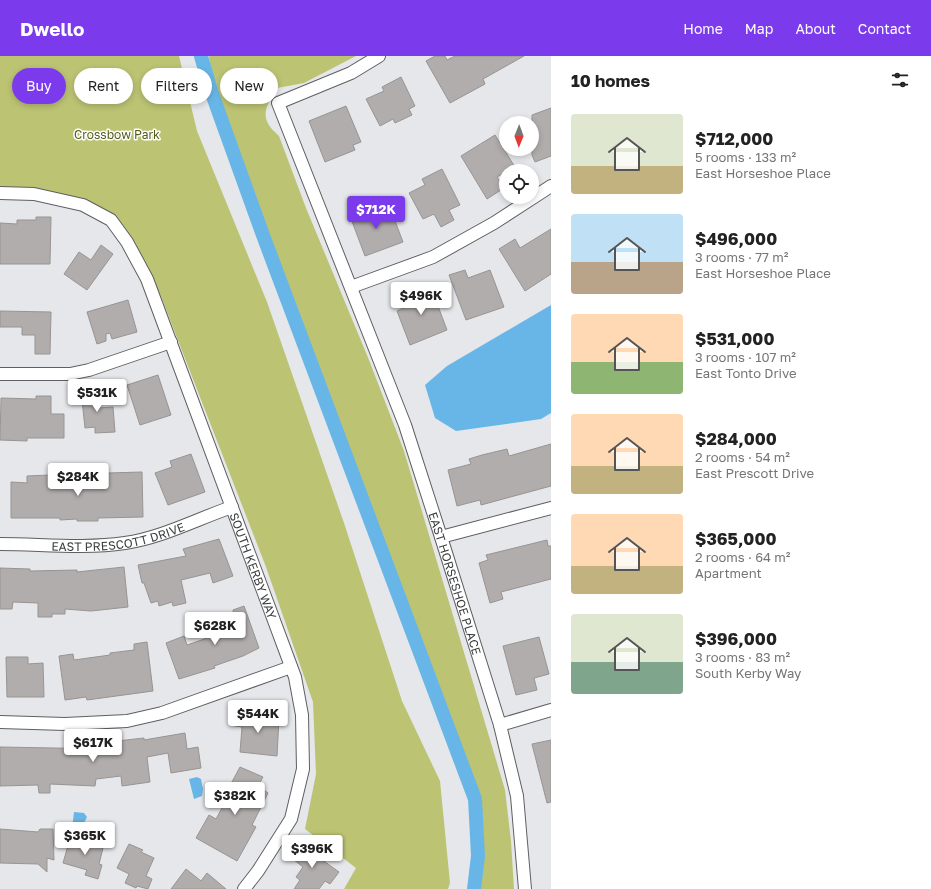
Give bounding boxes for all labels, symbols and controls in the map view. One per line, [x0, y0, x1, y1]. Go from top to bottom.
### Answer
text: Dwello [20, 17, 85, 40]
text: Home [683, 20, 723, 37]
text: Map [745, 20, 773, 37]
text: About [795, 20, 836, 37]
text: Contact [858, 20, 911, 37]
chip: Buy [12, 68, 66, 104]
chip: Rent [74, 68, 133, 104]
chip: Filters [141, 68, 212, 104]
chip: New [220, 68, 278, 104]
icon: filters [889, 69, 911, 91]
text: 10 homes [571, 70, 650, 91]
north arrow [499, 116, 539, 156]
map controls [499, 116, 539, 204]
park label: Crossbow Park [74, 127, 160, 142]
text: $712,000 [695, 128, 773, 149]
icon: home [603, 130, 651, 178]
text: 5 rooms · 133 m² [695, 149, 796, 165]
button: locate [499, 164, 539, 204]
text: East Horseshoe Place [695, 165, 831, 181]
pin: $712K [348, 196, 404, 230]
text: $712K [356, 201, 396, 217]
text: $496,000 [695, 228, 777, 249]
icon: home [603, 230, 651, 278]
text: 3 rooms · 77 m² [695, 249, 788, 265]
text: East Horseshoe Place [695, 265, 831, 281]
pin: $496K [393, 282, 449, 316]
text: $496K [400, 287, 442, 303]
text: $531,000 [695, 328, 774, 349]
icon: home [603, 330, 651, 378]
text: 3 rooms · 107 m² [695, 349, 796, 365]
text: East Tonto Drive [695, 365, 797, 381]
pin: $531K [69, 379, 125, 413]
text: $531K [77, 384, 117, 400]
text: $284,000 [695, 428, 777, 449]
icon: home [603, 430, 651, 478]
text: 2 rooms · 54 m² [695, 449, 790, 465]
pin: $284K [50, 463, 106, 497]
text: East Prescott Drive [695, 465, 814, 481]
text: $284K [57, 468, 99, 484]
street label: SOUTH KERBY WAY [227, 510, 280, 621]
street label: EAST HORSESHOE PLACE [426, 510, 485, 657]
street label: EAST PRESCOTT DRIVE [51, 519, 187, 553]
text: $365,000 [695, 528, 777, 549]
icon: home [603, 530, 651, 578]
text: 2 rooms · 64 m² [695, 549, 790, 565]
text: Apartment [695, 565, 762, 581]
pin: $628K [187, 612, 243, 646]
text: $628K [194, 617, 236, 633]
text: $396,000 [695, 628, 777, 649]
icon: home [603, 630, 651, 678]
text: 3 rooms · 83 m² [695, 649, 790, 665]
text: South Kerby Way [695, 665, 801, 681]
pin: $544K [230, 700, 286, 734]
text: $544K [237, 705, 279, 721]
pin: $617K [65, 729, 121, 763]
text: $617K [73, 734, 113, 750]
pin: $382K [207, 782, 263, 816]
text: $382K [214, 787, 256, 803]
pin: $365K [57, 822, 113, 856]
text: $365K [64, 827, 106, 843]
pin: $396K [284, 835, 340, 869]
text: $396K [291, 840, 333, 856]

